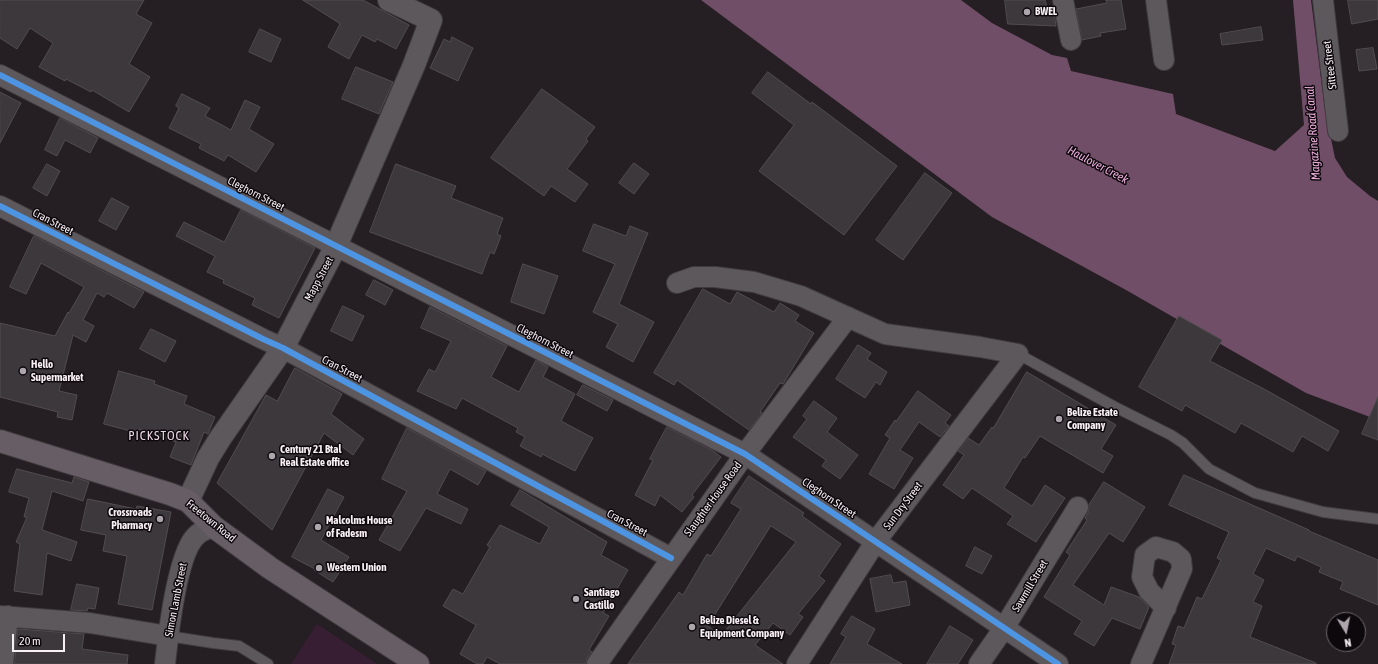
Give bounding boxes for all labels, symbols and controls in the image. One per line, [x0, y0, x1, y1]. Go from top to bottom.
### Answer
place label: BWEL [1035, 5, 1057, 19]
marker: BWEL [1022, 7, 1032, 17]
street label: Sittee Street [1320, 40, 1340, 90]
water label: Magazine Road Canal [1303, 85, 1323, 181]
water label: Haulover Creek [1065, 143, 1131, 187]
street label: Cleghorn Street [225, 174, 287, 214]
street label: Cran Street [30, 206, 76, 238]
street label: Mapp Street [302, 254, 336, 304]
street label: Cleghorn Street [514, 321, 576, 361]
street label: Cran Street [319, 353, 365, 385]
place label: Hello Supermarket [31, 358, 83, 384]
marker: Hello Supermarket [18, 366, 28, 376]
place label: Belize Estate Company [1067, 406, 1118, 432]
marker: Belize Estate Company [1054, 414, 1064, 424]
district label: PICKSTOCK [128, 428, 190, 444]
place label: Century 21 Btal Real Estate office [280, 443, 349, 469]
marker: Century 21 Btal Real Estate office [267, 451, 277, 461]
street label: Slaughter House Road [681, 459, 745, 539]
street label: Cleghorn Street [800, 475, 858, 521]
street label: Sun Dry Street [881, 480, 925, 532]
street label: Freetown Road [184, 497, 238, 545]
place label: Crossroads Pharmacy [108, 506, 152, 532]
street label: Cran Street [604, 507, 650, 539]
marker: Crossroads Pharmacy [155, 514, 165, 524]
place label: Malcolms House of Fadesm [326, 514, 393, 540]
marker: Malcolms House of Fadesm [313, 522, 323, 532]
street label: Sawmill Street [1009, 558, 1051, 614]
place label: Western Union [327, 561, 387, 575]
street label: Simon Lamb Street [162, 562, 190, 638]
marker: Western Union [314, 563, 324, 573]
place label: Santiago Castillo [584, 586, 620, 612]
marker: Santiago Castillo [571, 594, 581, 604]
north arrow [1326, 612, 1366, 652]
place label: Belize Diesel & Equipment Company [700, 614, 784, 640]
marker: Belize Diesel & Equipment Company [687, 622, 697, 632]
scale bar [14, 626, 67, 652]
text: 20 m [19, 634, 41, 648]
text: N [1344, 636, 1352, 649]

